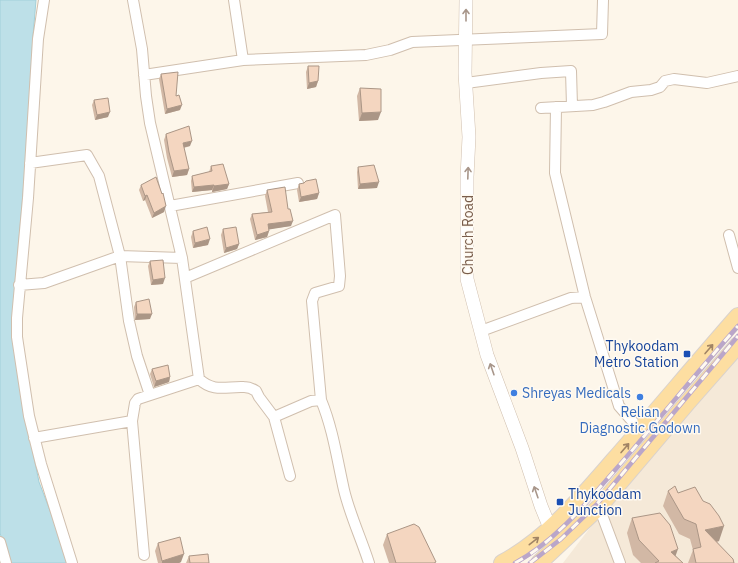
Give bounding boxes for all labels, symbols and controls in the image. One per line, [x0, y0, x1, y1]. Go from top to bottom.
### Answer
one-way arrow [462, 9, 470, 22]
one-way arrow [464, 167, 471, 180]
street label: Church Road [459, 195, 477, 275]
place label: Thykoodam Metro Station [594, 337, 679, 371]
one-way arrow [705, 344, 714, 354]
marker: Thykoodam Metro Station [682, 349, 692, 359]
one-way arrow [488, 364, 496, 376]
place label: Shreyas Medicals [522, 384, 631, 402]
marker: Shreyas Medicals [509, 388, 519, 398]
marker: Relian Diagnostic Godown [635, 392, 645, 402]
place label: Relian Diagnostic Godown [579, 403, 701, 437]
one-way arrow [620, 443, 629, 453]
one-way arrow [532, 485, 539, 498]
place label: Thykoodam Junction [568, 485, 641, 519]
marker: Thykoodam Junction [555, 497, 565, 507]
one-way arrow [529, 536, 540, 545]

